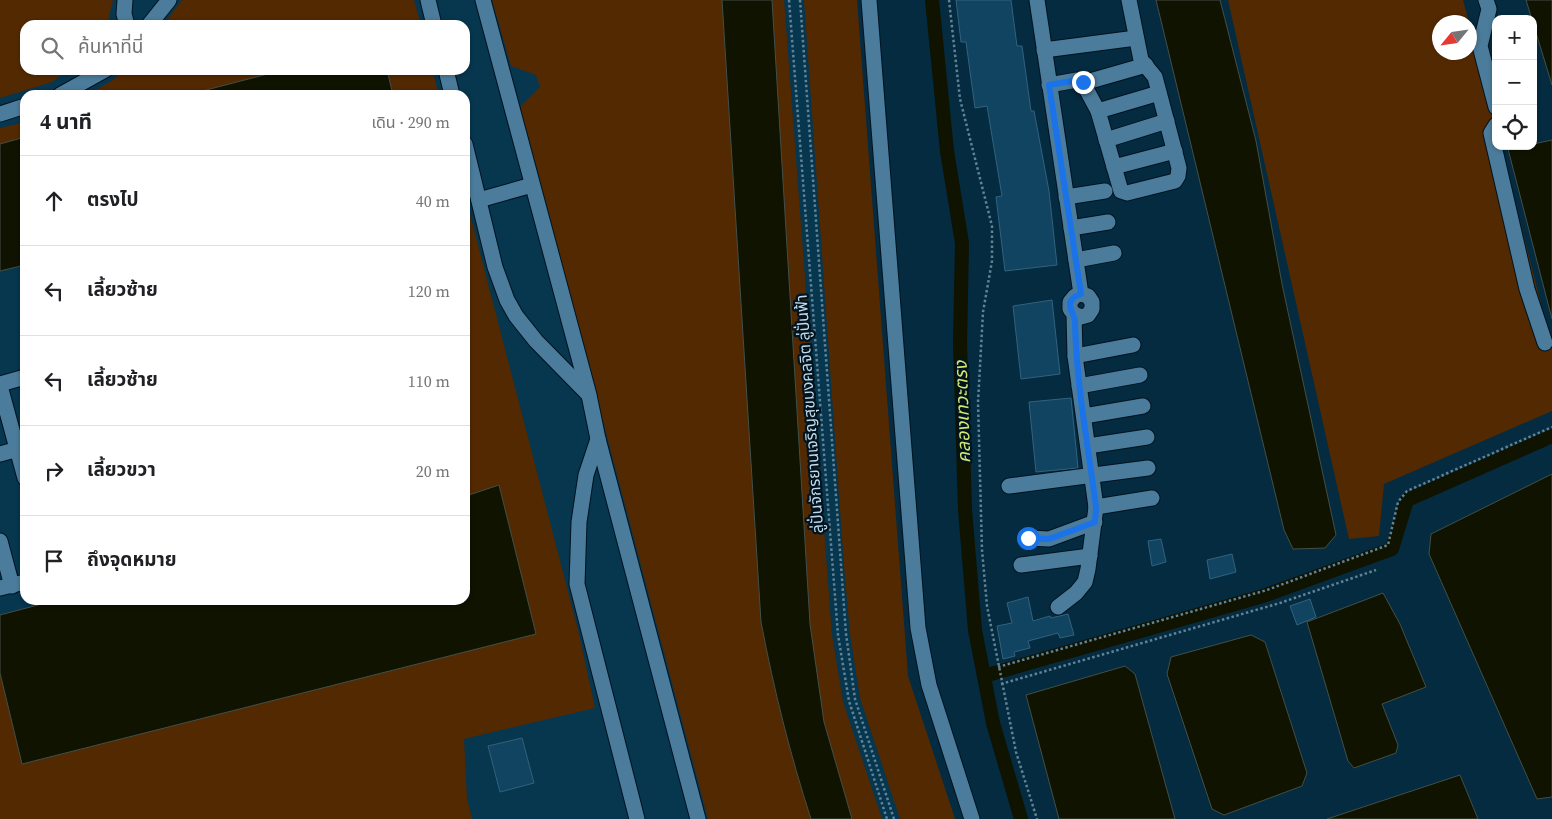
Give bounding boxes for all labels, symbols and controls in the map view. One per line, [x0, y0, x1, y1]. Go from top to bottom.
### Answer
north arrow [1432, 15, 1477, 60]
map controls [1492, 15, 1537, 150]
button: + [1492, 15, 1537, 60]
search box [20, 20, 470, 75]
text: ค้นหาที่นี่ [78, 33, 143, 59]
icon: search [38, 34, 66, 62]
button: − [1492, 60, 1537, 105]
route end [1072, 71, 1095, 94]
button: locate [1492, 105, 1537, 150]
text: 4 นาที [40, 107, 92, 136]
text: เดิน · 290 m [371, 111, 450, 133]
text: ตรงไป [87, 186, 139, 212]
icon: ahead [40, 187, 68, 215]
text: 40 m [416, 190, 450, 212]
text: เลี้ยวซ้าย [87, 276, 158, 302]
icon: left [40, 277, 68, 305]
text: 120 m [408, 280, 450, 302]
street label: ลู่ปั่นจักรยานเจริญสุขมงคลจิต ลู่ปั่นฟ้า [790, 294, 828, 534]
water label: คลองเทวะตรง [948, 359, 976, 464]
text: เลี้ยวซ้าย [87, 366, 158, 392]
icon: left [40, 367, 68, 395]
text: 110 m [408, 370, 450, 392]
text: เลี้ยวขวา [87, 456, 156, 482]
icon: right [40, 457, 68, 485]
text: 20 m [416, 460, 450, 482]
route start [1017, 527, 1040, 550]
text: ถึงจุดหมาย [87, 546, 177, 572]
icon: arrive [40, 547, 68, 575]

